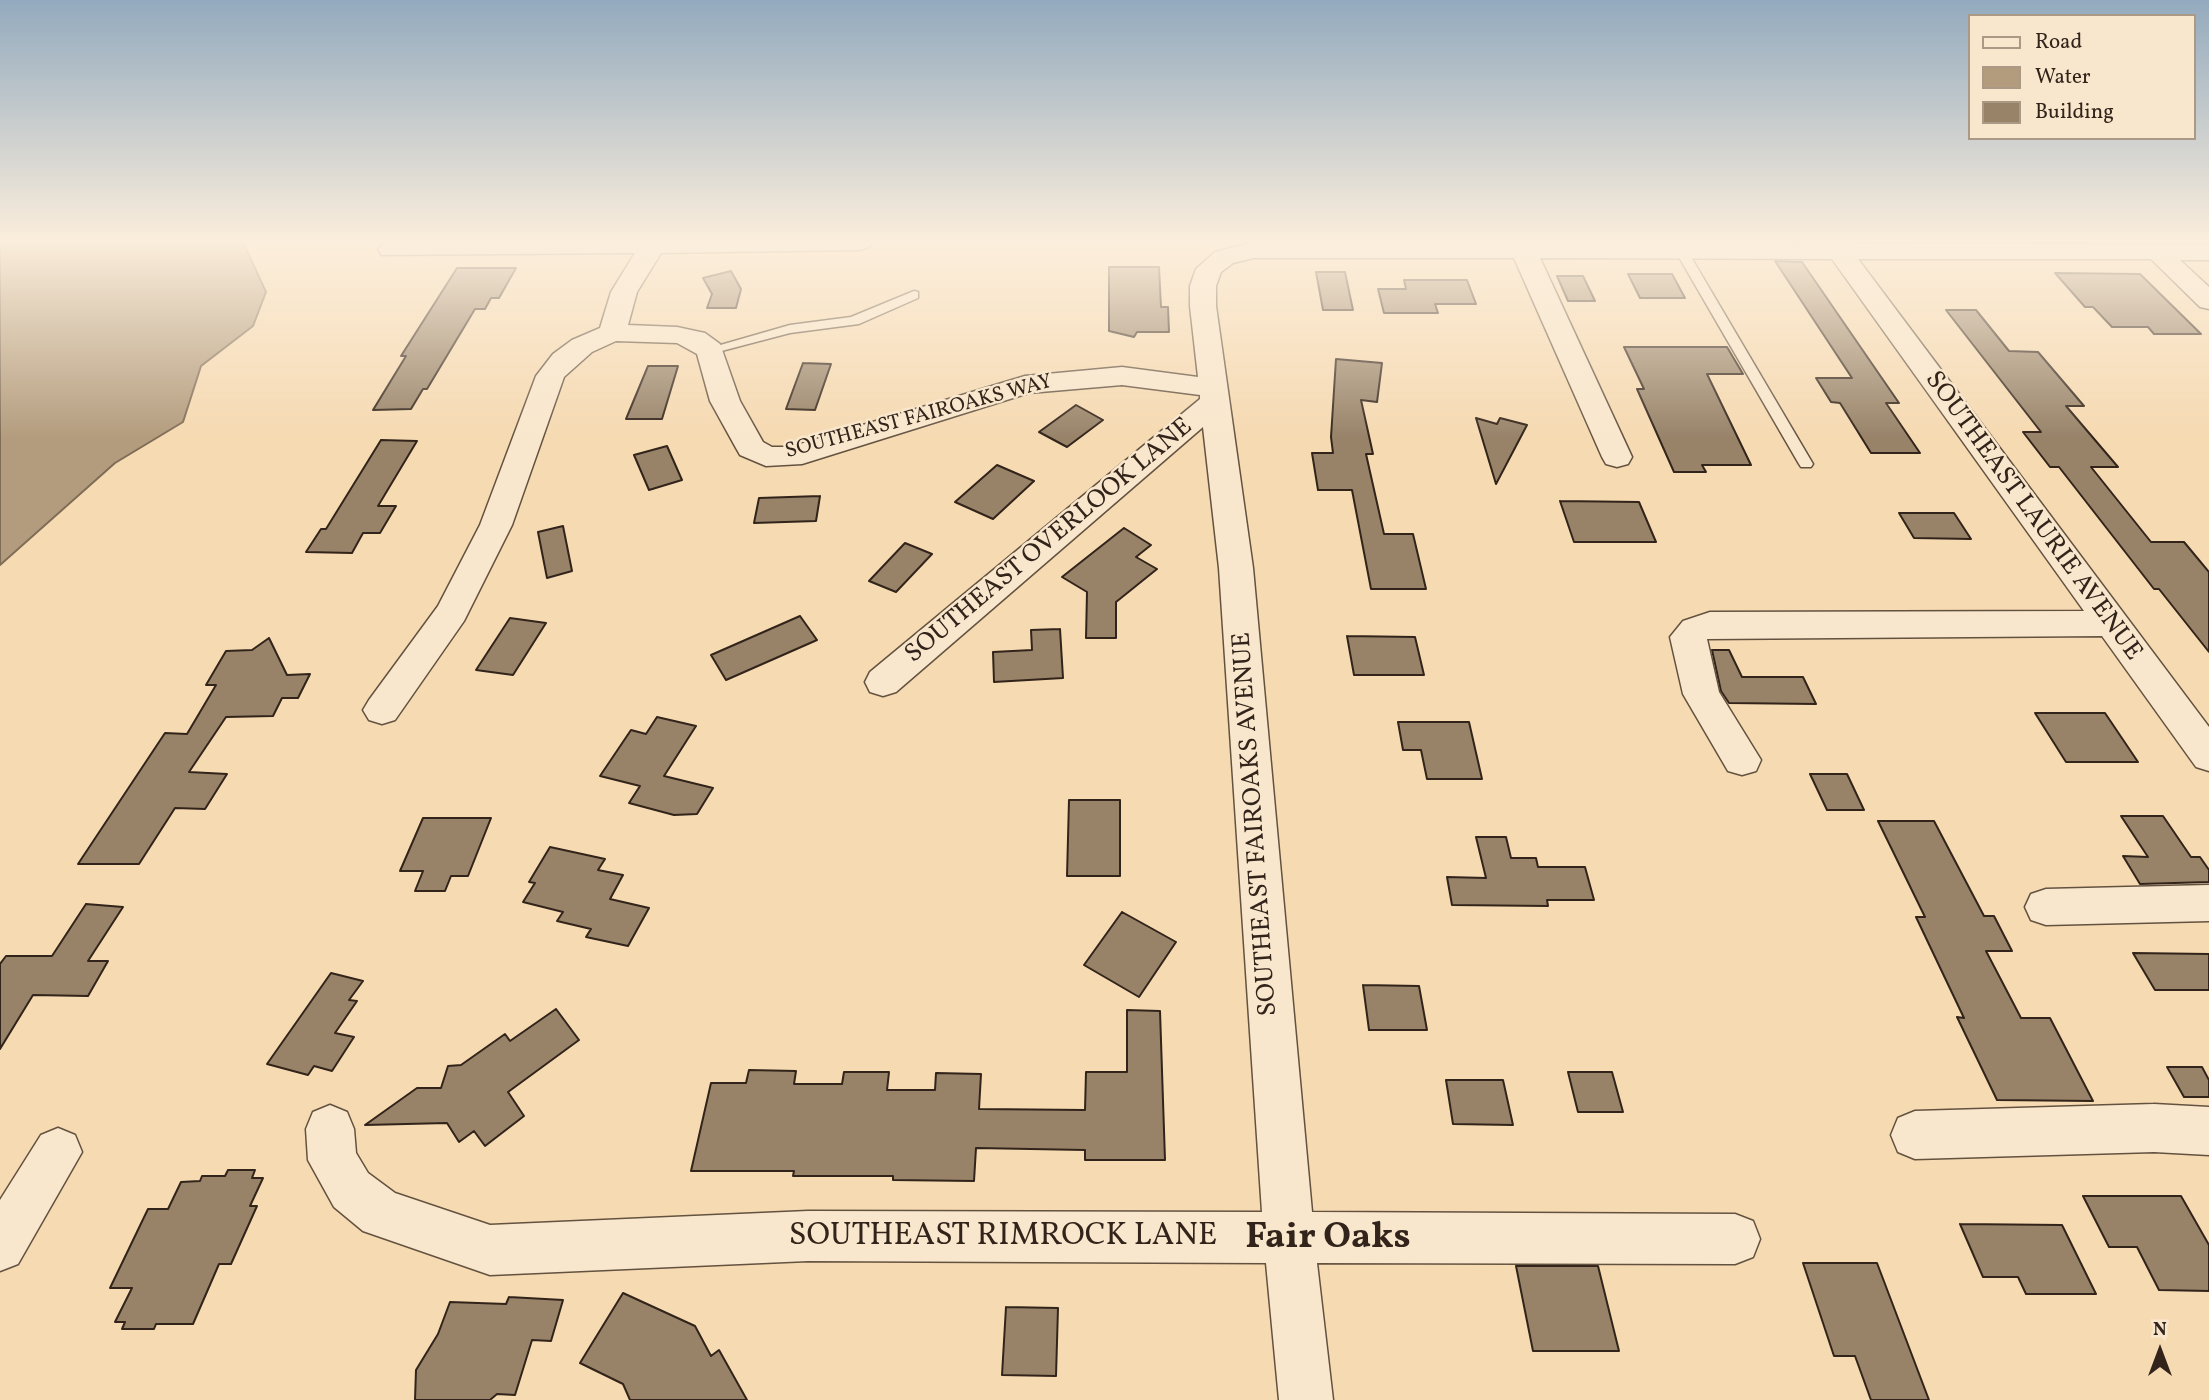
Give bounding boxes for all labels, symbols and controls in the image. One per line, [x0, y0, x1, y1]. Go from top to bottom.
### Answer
legend [1968, 14, 2195, 140]
text: Road [2035, 28, 2082, 57]
text: Water [2035, 63, 2091, 92]
text: Building [2035, 98, 2114, 127]
street label: SOUTHEAST LAURIE AVENUE [1917, 366, 2147, 668]
street label: SOUTHEAST FAIROAKS WAY [783, 370, 1055, 466]
street label: SOUTHEAST OVERLOOK LANE [900, 413, 1200, 671]
street label: SOUTHEAST FAIROAKS AVENUE [1228, 631, 1286, 1017]
district label: Fair Oaks [1245, 1218, 1411, 1262]
street label: SOUTHEAST RIMROCK LANE [789, 1219, 1217, 1257]
north arrow [2125, 1316, 2195, 1386]
text: N [2153, 1317, 2167, 1343]

